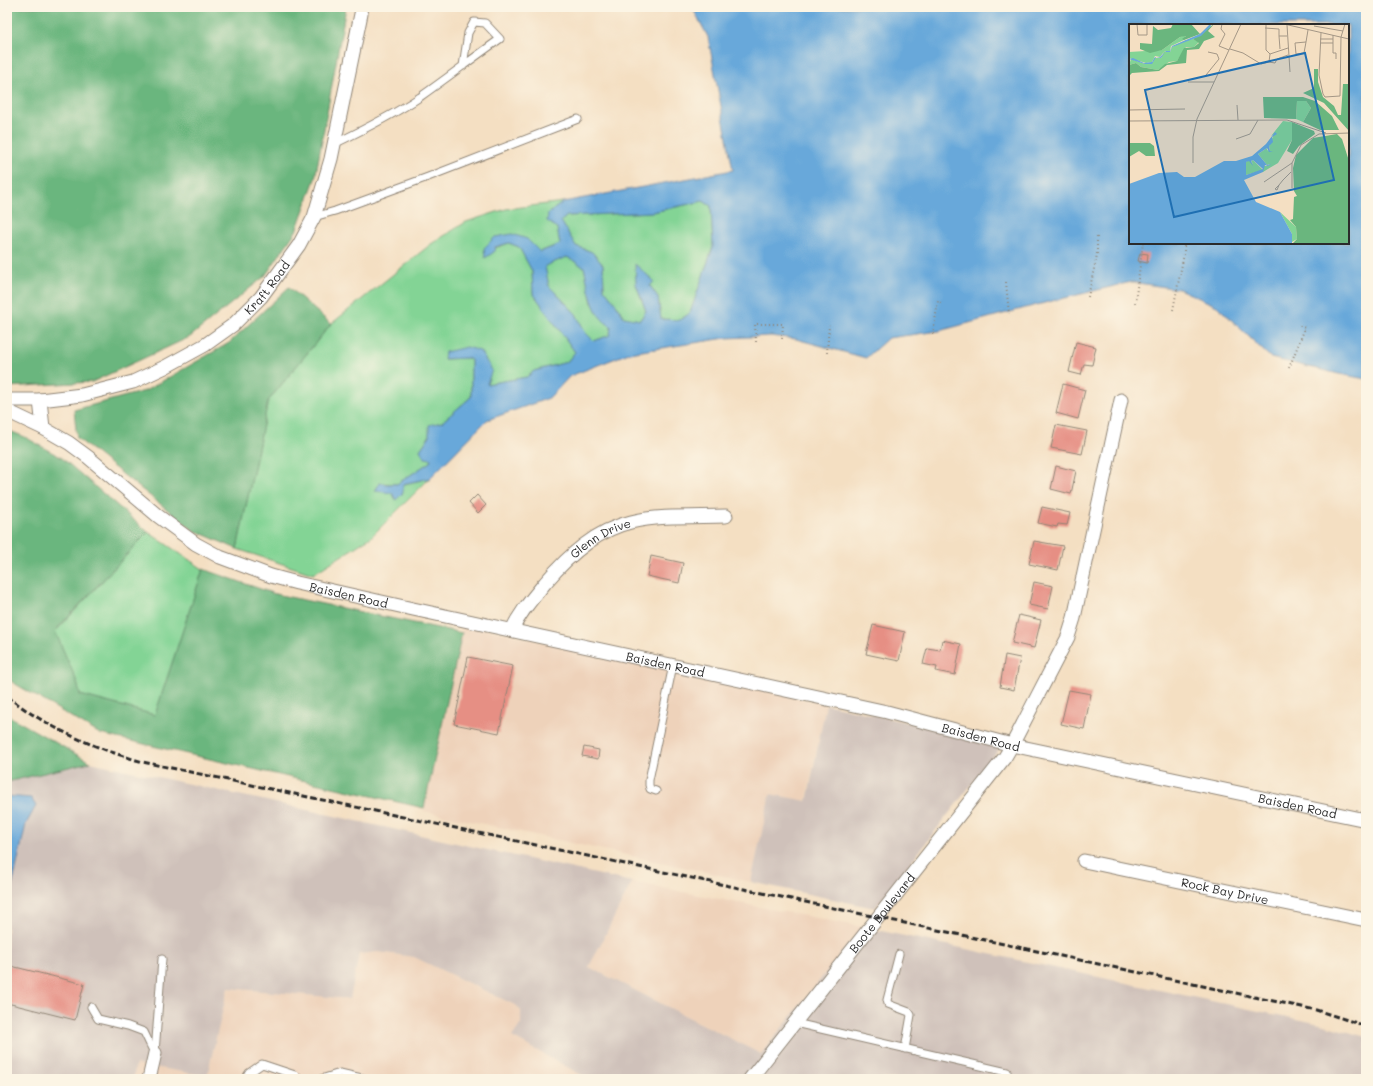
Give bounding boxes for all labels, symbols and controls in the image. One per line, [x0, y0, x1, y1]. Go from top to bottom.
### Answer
inset map [1129, 24, 1349, 244]
street label: Kraft Road [240, 257, 293, 318]
street label: Glenn Drive [566, 514, 632, 561]
street label: Baisden Road [308, 578, 390, 611]
street label: Baisden Road [625, 648, 707, 680]
street label: Baisden Road [940, 719, 1022, 755]
street label: Baisden Road [1257, 789, 1339, 822]
street label: Boote Boulevard [845, 869, 918, 956]
street label: Rock Bay Drive [1180, 874, 1270, 907]

